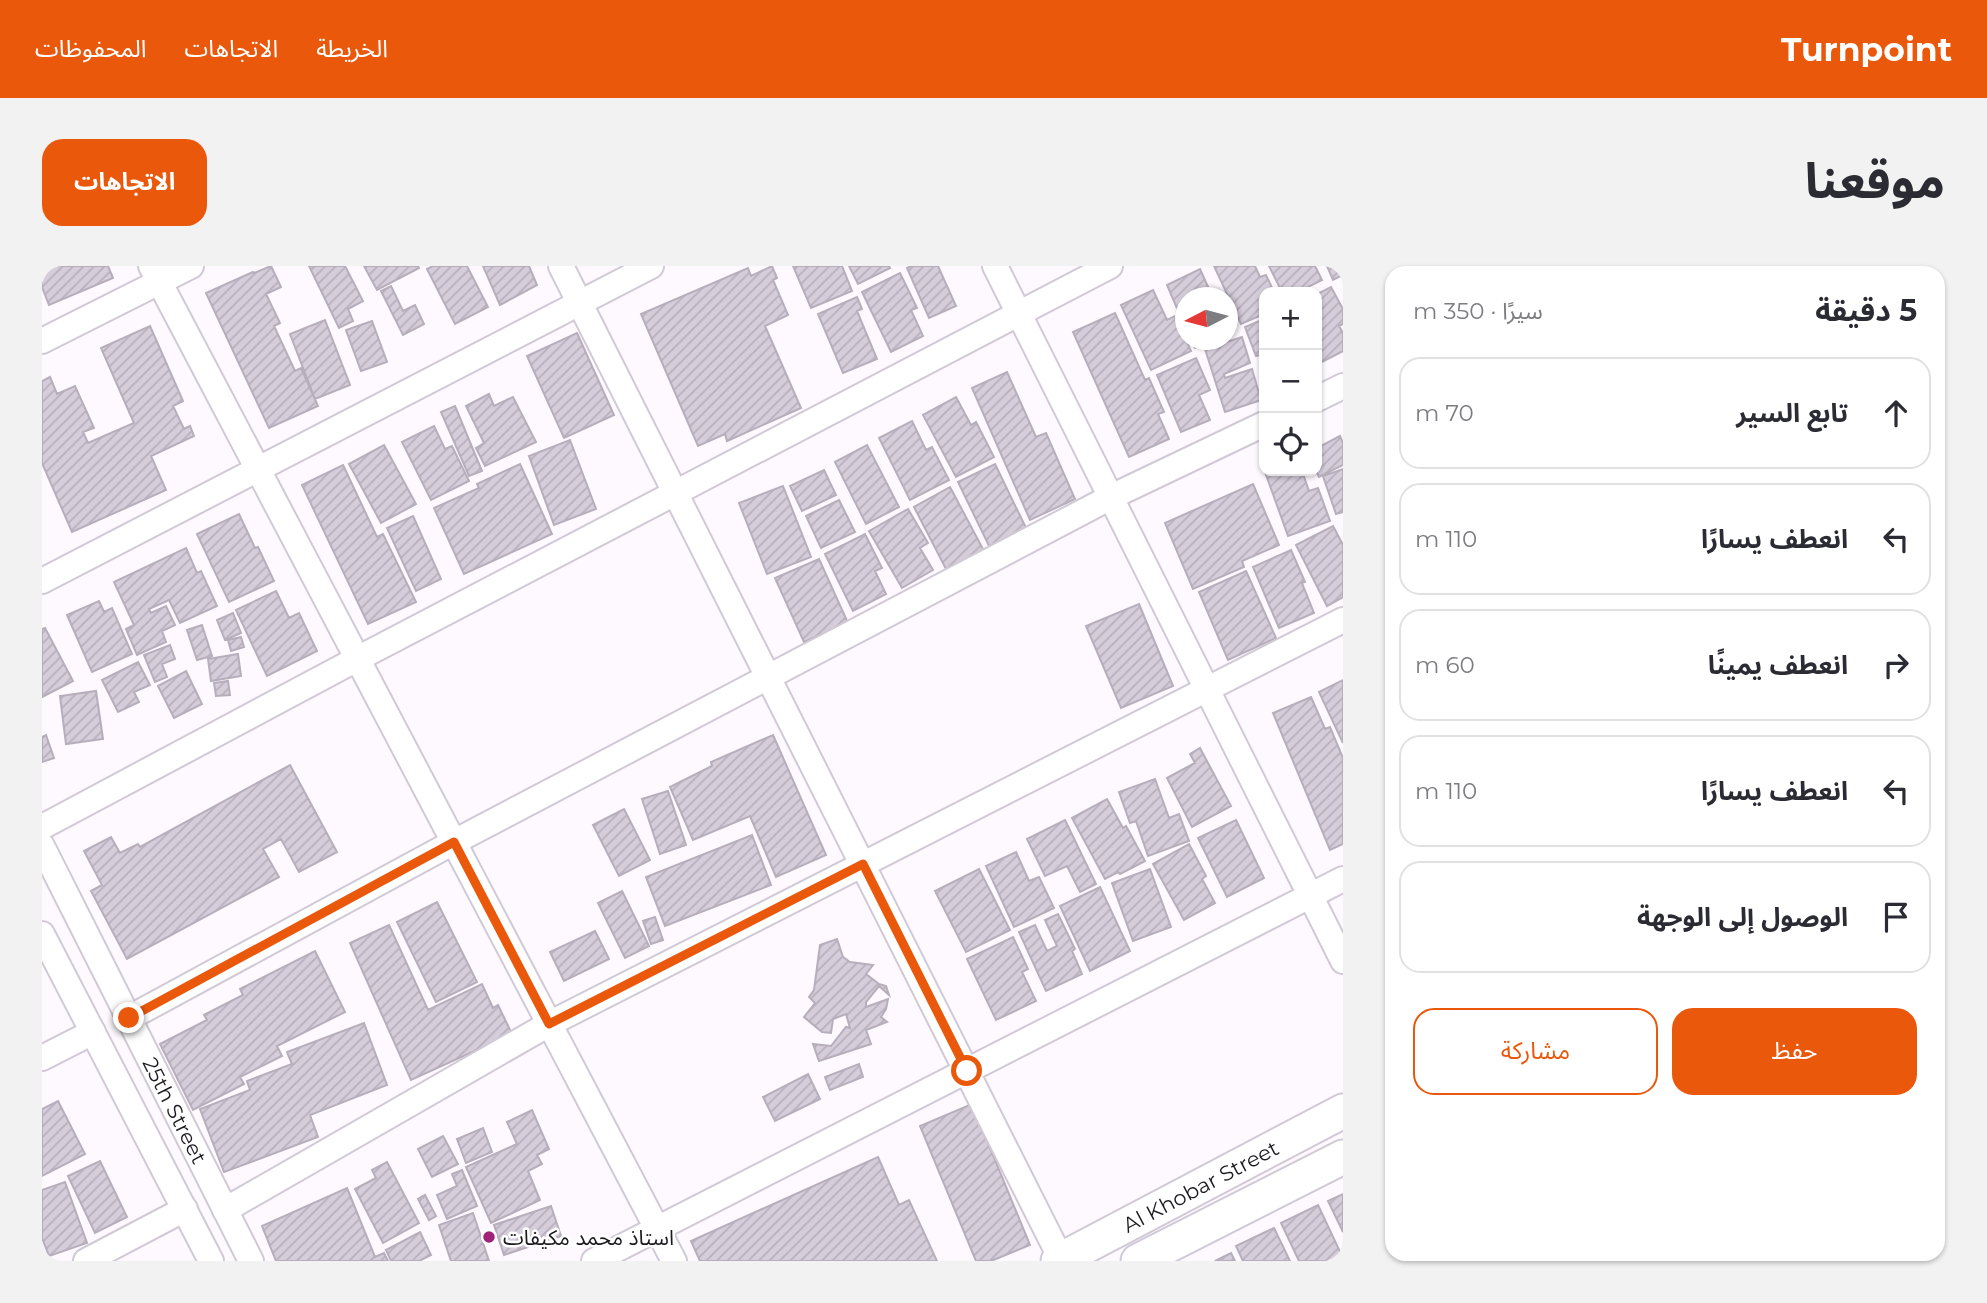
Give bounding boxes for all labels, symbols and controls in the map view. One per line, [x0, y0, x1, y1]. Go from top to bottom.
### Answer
text: Turnpoint [1781, 29, 1952, 69]
text: المحفوظات [35, 34, 146, 63]
text: الاتجاهات [184, 34, 278, 63]
text: الخريطة [316, 34, 388, 63]
button: الاتجاهات [42, 139, 207, 226]
text: موقعنا [1805, 151, 1945, 210]
north arrow [1175, 287, 1238, 350]
map controls [1259, 287, 1322, 476]
button: + [1259, 287, 1322, 350]
text: 5 دقيقة [1815, 292, 1917, 329]
text: سيرًا · 350 m [1413, 297, 1543, 325]
button: − [1259, 350, 1322, 413]
icon: ahead [1877, 394, 1915, 432]
text: تابع السير [1736, 397, 1848, 429]
text: 70 m [1415, 399, 1474, 427]
button: locate [1259, 413, 1322, 476]
icon: left [1877, 520, 1915, 558]
text: انعطف يسارًا [1701, 523, 1848, 555]
text: 110 m [1415, 525, 1477, 553]
icon: right [1877, 646, 1915, 684]
text: انعطف يمينًا [1708, 649, 1848, 681]
text: 60 m [1415, 651, 1475, 679]
icon: left [1877, 772, 1915, 810]
text: انعطف يسارًا [1701, 775, 1848, 807]
text: 110 m [1415, 777, 1477, 805]
icon: arrive [1877, 898, 1915, 936]
text: الوصول إلى الوجهة [1637, 901, 1848, 933]
route end [113, 1002, 144, 1033]
button: مشاركة [1413, 1008, 1658, 1095]
button: حفظ [1672, 1008, 1917, 1095]
street label: 25th Street [138, 1053, 212, 1168]
route start [951, 1055, 982, 1086]
street label: Al Khobar Street [1118, 1135, 1283, 1237]
place label: استاذ محمد مكيفات [503, 1225, 674, 1250]
marker: استاذ محمد مكيفات [481, 1229, 497, 1245]

